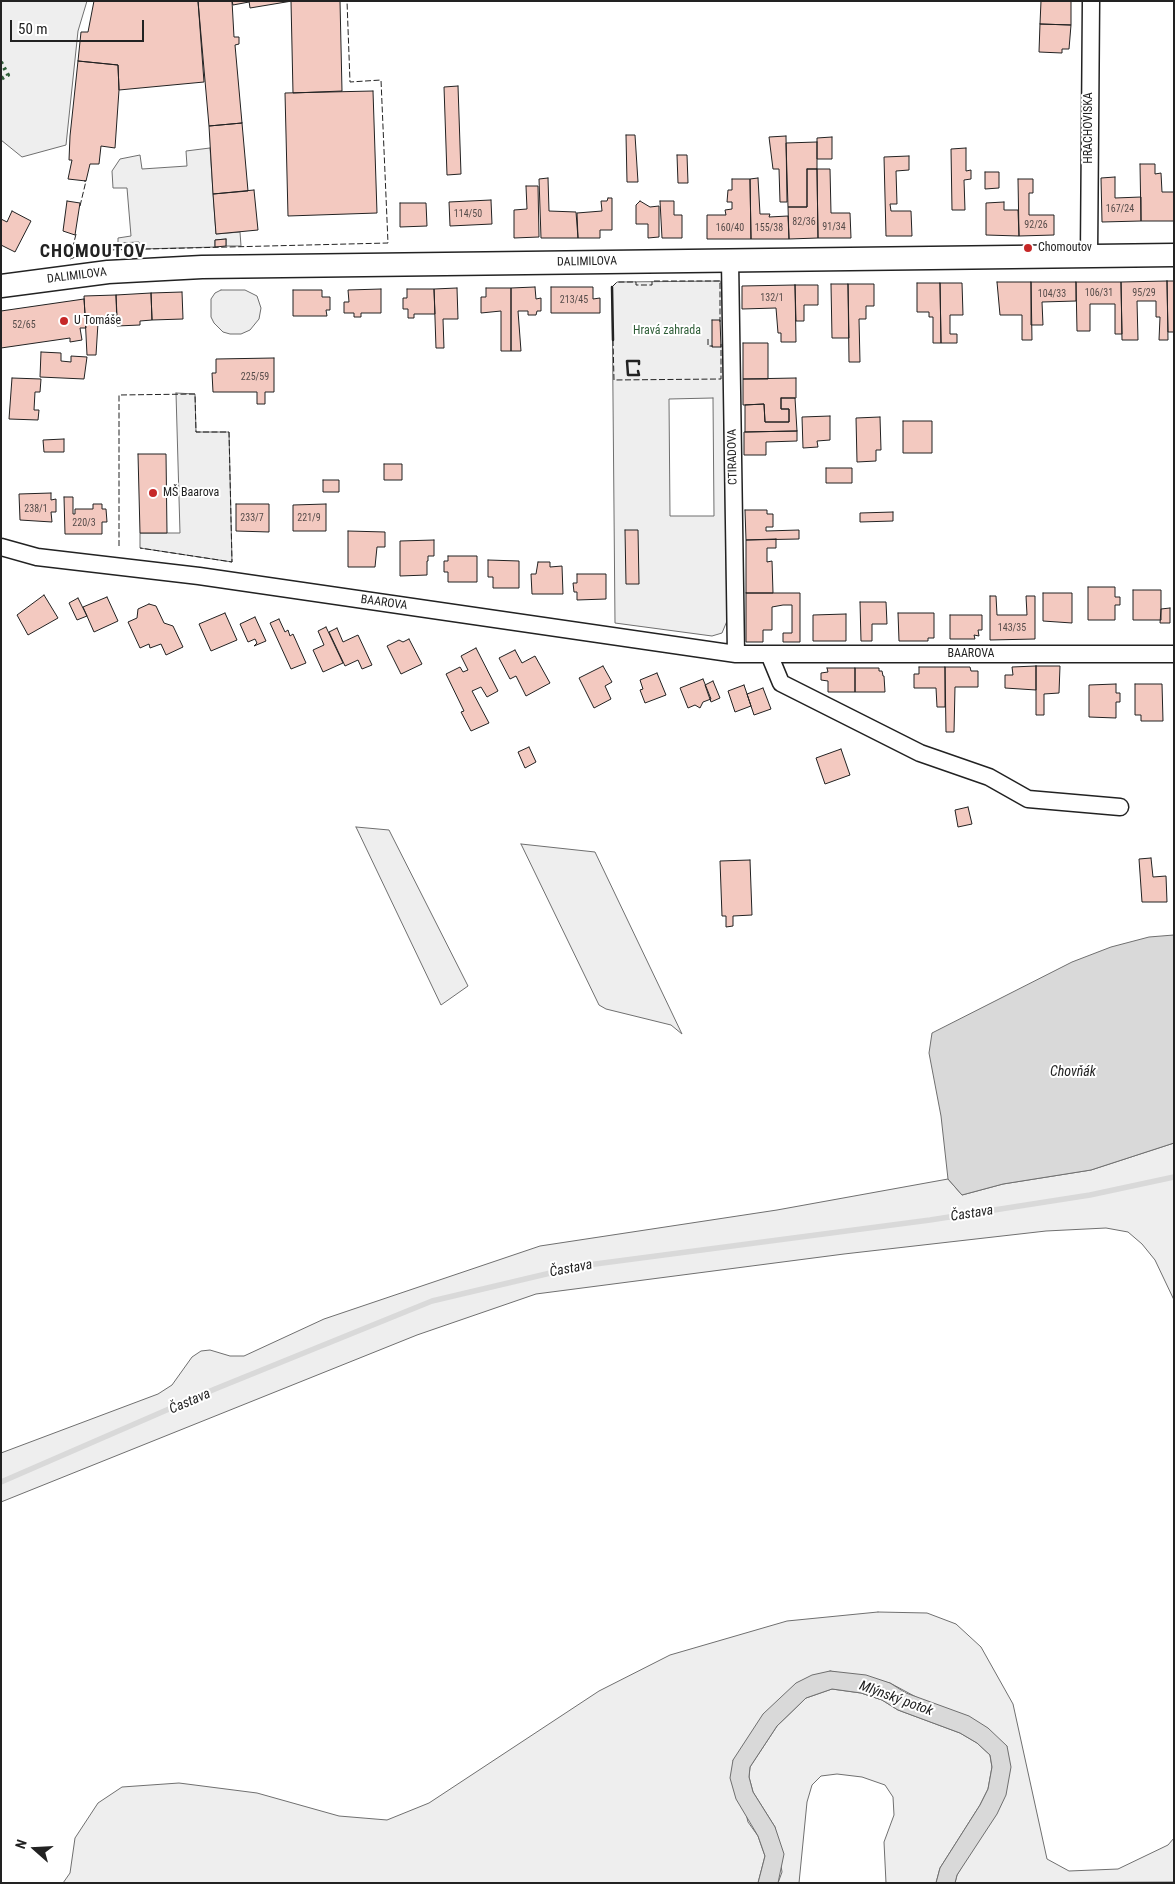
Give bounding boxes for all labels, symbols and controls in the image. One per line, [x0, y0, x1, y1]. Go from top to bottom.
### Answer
scale bar [12, 10, 146, 42]
text: 50 m [18, 20, 48, 38]
street label: HRACHOVISKA [1082, 92, 1096, 164]
house number: 167/24 [1106, 203, 1134, 215]
house number: 114/50 [454, 208, 482, 220]
house number: 82/36 [792, 216, 816, 228]
house number: 92/26 [1024, 219, 1048, 231]
house number: 91/34 [822, 221, 846, 233]
house number: 160/40 [716, 222, 744, 234]
house number: 155/38 [755, 222, 783, 234]
district label: CHOMOUTOV [39, 241, 147, 263]
place label: Chomoutov [1038, 241, 1092, 255]
marker: Chomoutov [1022, 242, 1034, 254]
street label: DALIMILOVA [557, 254, 617, 270]
street label: DALIMILOVA [46, 265, 108, 287]
house number: 106/31 [1085, 287, 1113, 299]
house number: 95/29 [1132, 287, 1156, 299]
house number: 104/33 [1038, 288, 1066, 300]
house number: 132/1 [760, 292, 784, 304]
house number: 213/45 [560, 294, 588, 306]
place label: U Tomáše [74, 314, 121, 328]
marker: U Tomáše [58, 315, 70, 327]
house number: 52/65 [12, 319, 36, 331]
park label: Hravá zahrada [633, 324, 701, 338]
house number: 225/59 [241, 371, 269, 383]
street label: CTIRADOVA [725, 429, 741, 485]
place label: MŠ Baarova [163, 486, 219, 500]
marker: MŠ Baarova [147, 487, 159, 499]
house number: 238/1 [24, 503, 48, 515]
house number: 233/7 [240, 512, 264, 524]
house number: 221/9 [297, 512, 321, 524]
house number: 220/3 [72, 517, 96, 529]
street label: BAAROVA [360, 593, 408, 613]
house number: 143/35 [998, 622, 1026, 634]
street label: BAAROVA [947, 647, 995, 661]
water label: Chovňák [1050, 1064, 1096, 1080]
water label: Častava [949, 1202, 995, 1226]
water label: Častava [548, 1257, 594, 1281]
water label: Častava [167, 1386, 213, 1418]
water label: Mlýnský potok [857, 1678, 935, 1720]
north arrow [10, 1824, 60, 1874]
text: N [12, 1837, 30, 1851]

